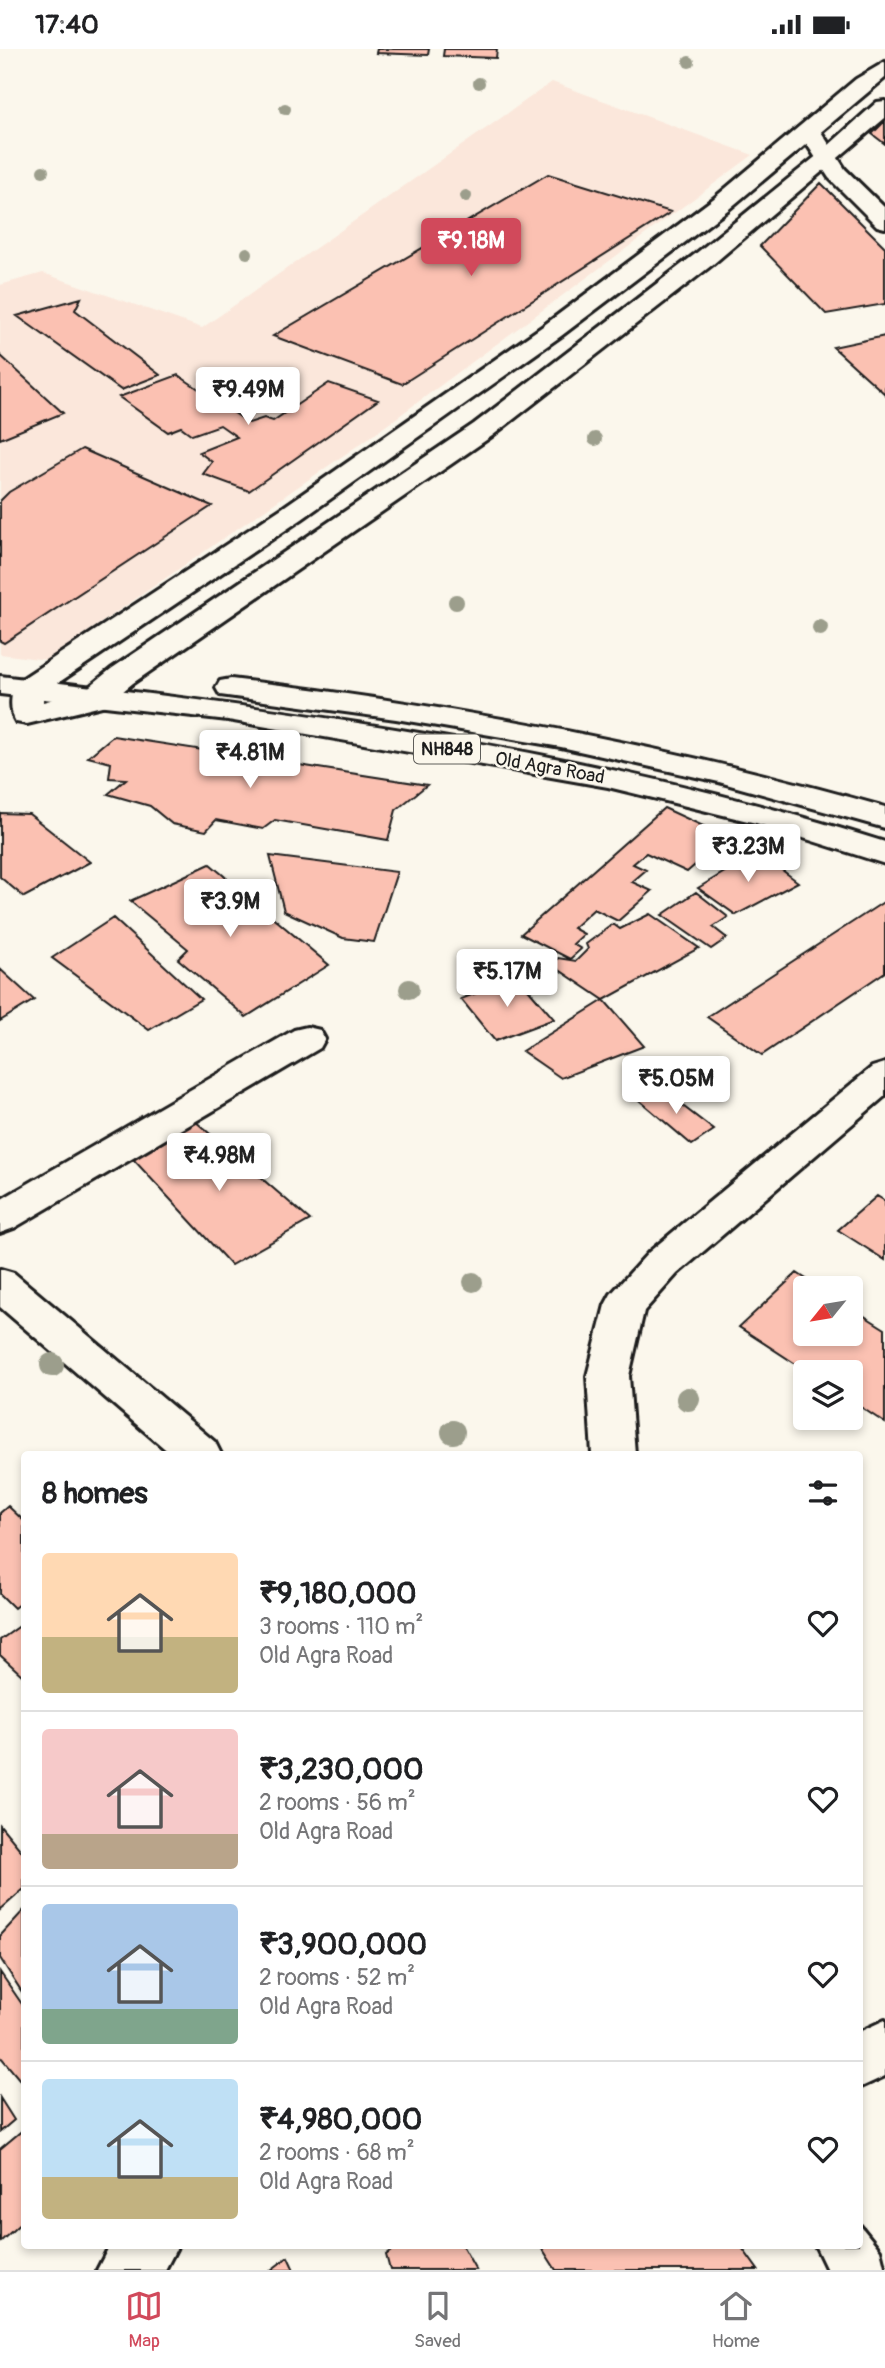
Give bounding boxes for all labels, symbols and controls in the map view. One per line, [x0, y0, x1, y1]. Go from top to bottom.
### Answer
text: 17:40 [35, 9, 99, 41]
pin: ₹9.18M [414, 219, 528, 278]
text: ₹9.18M [437, 226, 505, 255]
pin: ₹9.49M [191, 367, 305, 427]
text: ₹9.49M [212, 375, 284, 404]
pin: ₹4.81M [193, 731, 307, 790]
road number: NH848 [414, 735, 480, 763]
text: ₹4.81M [215, 738, 285, 767]
street label: Old Agra Road [493, 747, 607, 789]
pin: ₹3.23M [691, 825, 805, 884]
text: ₹3.23M [711, 832, 785, 861]
pin: ₹3.9M [181, 879, 279, 939]
text: ₹3.9M [200, 887, 260, 916]
pin: ₹5.17M [450, 949, 564, 1009]
text: ₹5.17M [472, 957, 542, 986]
pin: ₹5.05M [619, 1056, 733, 1116]
text: ₹5.05M [638, 1064, 714, 1093]
pin: ₹4.98M [162, 1133, 276, 1193]
text: ₹4.98M [183, 1141, 255, 1170]
north arrow [793, 1276, 863, 1346]
map controls [793, 1276, 863, 1430]
button: layers [793, 1360, 863, 1430]
icon: filters [804, 1474, 842, 1512]
text: 8 homes [42, 1475, 148, 1512]
text: ₹9,180,000 [259, 1575, 417, 1612]
icon: home [98, 1581, 182, 1665]
icon: heart [804, 1604, 842, 1642]
text: 3 rooms · 110 m² [259, 1612, 423, 1641]
text: Old Agra Road [259, 1641, 393, 1670]
text: ₹3,230,000 [259, 1751, 424, 1788]
icon: home [98, 1757, 182, 1841]
icon: heart [804, 1780, 842, 1818]
text: 2 rooms · 56 m² [259, 1788, 416, 1817]
text: Old Agra Road [259, 1817, 393, 1846]
text: ₹3,900,000 [259, 1926, 427, 1963]
icon: home [98, 1932, 182, 2016]
icon: heart [804, 1955, 842, 1993]
text: 2 rooms · 52 m² [259, 1963, 415, 1992]
text: Old Agra Road [259, 1992, 393, 2021]
text: ₹4,980,000 [259, 2101, 422, 2138]
icon: home [98, 2107, 182, 2191]
icon: heart [804, 2130, 842, 2168]
text: 2 rooms · 68 m² [259, 2138, 415, 2167]
text: Old Agra Road [259, 2167, 393, 2196]
tab: Map [125, 2287, 163, 2353]
tab: Saved [414, 2287, 461, 2353]
tab: Home [712, 2287, 760, 2353]

